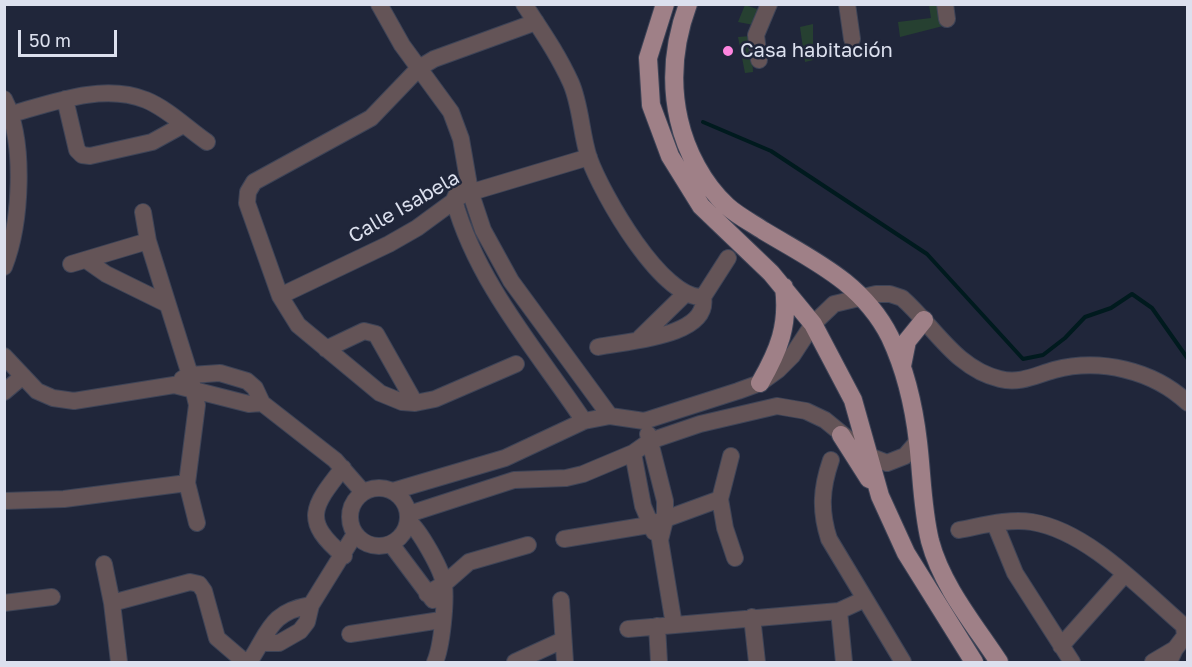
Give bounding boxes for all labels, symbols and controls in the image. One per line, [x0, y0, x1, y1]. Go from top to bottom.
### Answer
scale bar [21, 18, 120, 56]
text: 50 m [29, 29, 71, 51]
place label: Casa habitación [740, 39, 893, 63]
marker: Casa habitación [721, 44, 735, 58]
street label: Calle Isabela [344, 166, 464, 248]

